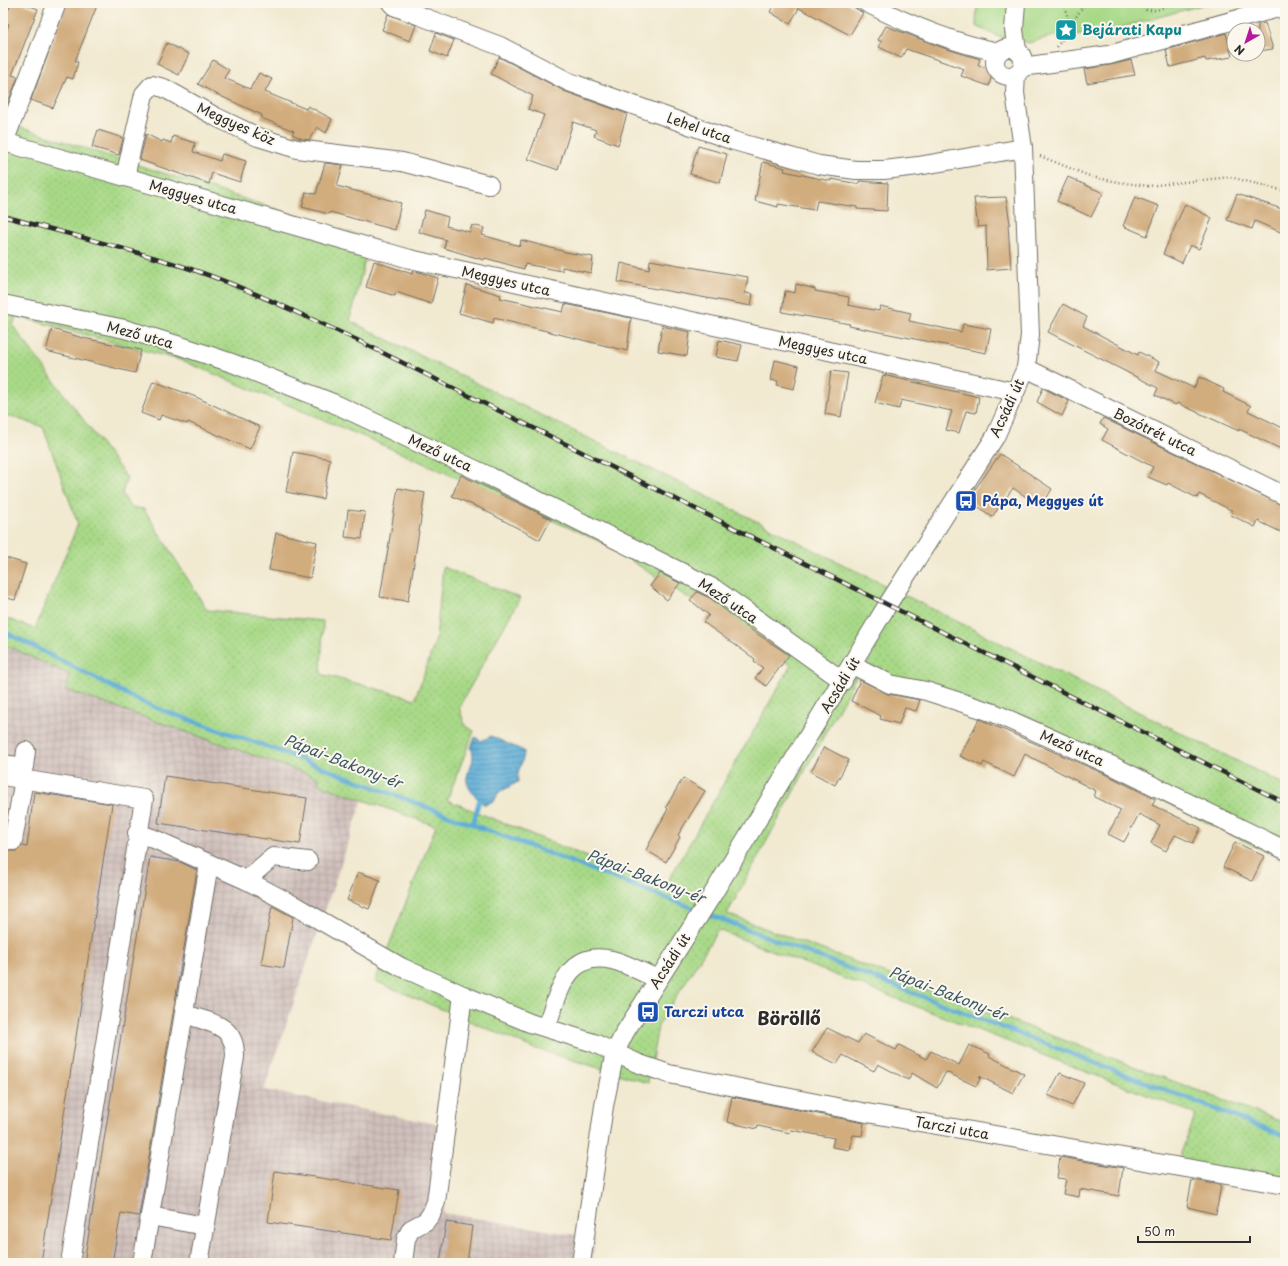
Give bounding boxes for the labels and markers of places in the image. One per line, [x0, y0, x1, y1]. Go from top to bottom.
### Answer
place icon: Bejárati Kapu [1053, 17, 1079, 43]
place label: Bejárati Kapu [1082, 19, 1182, 40]
bus stop icon: Pápa, Meggyes út [953, 488, 979, 514]
place label: Pápa, Meggyes út [982, 490, 1104, 511]
bus stop icon: Tarczi utca [635, 999, 661, 1025]
place label: Tarczi utca [664, 1001, 745, 1022]

